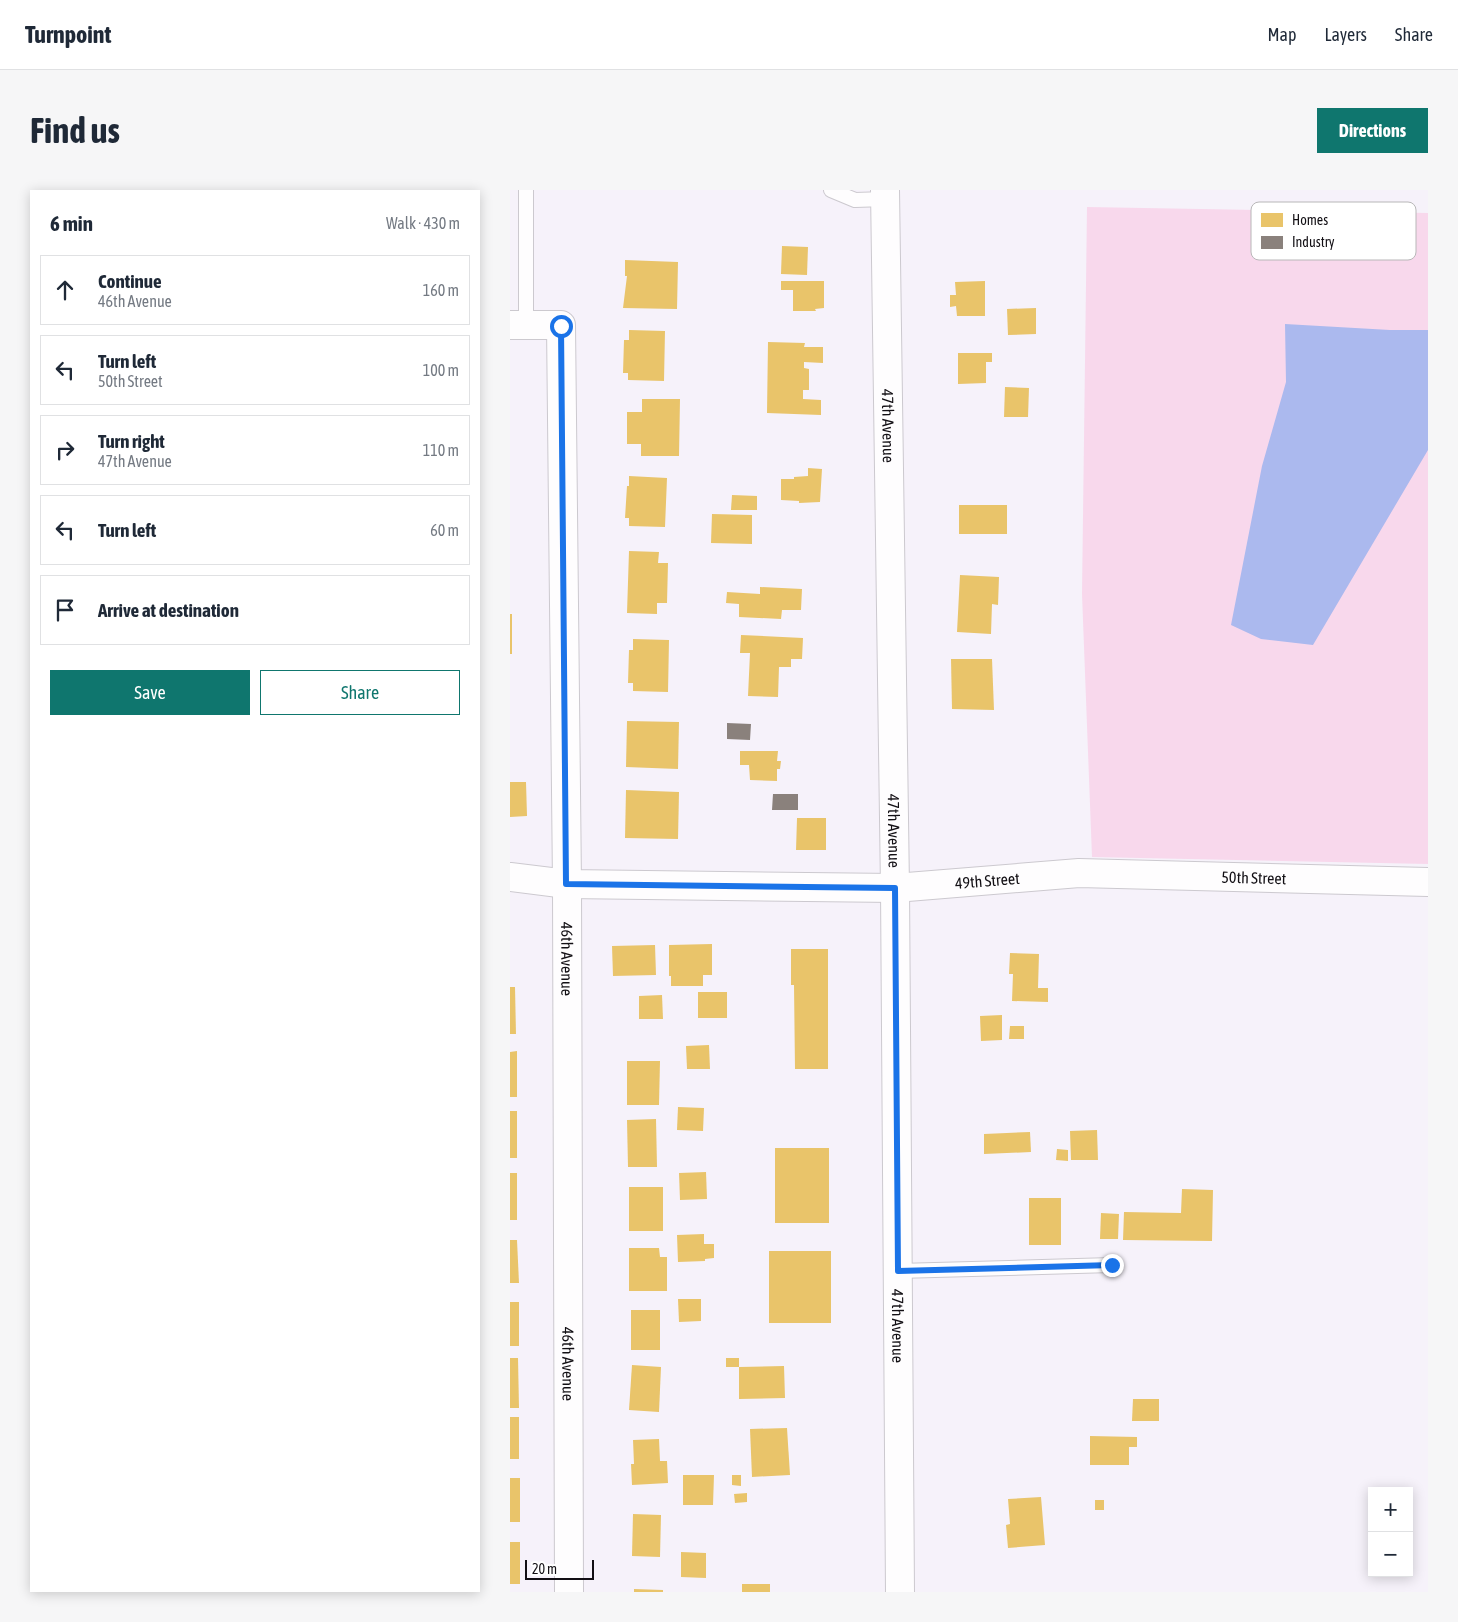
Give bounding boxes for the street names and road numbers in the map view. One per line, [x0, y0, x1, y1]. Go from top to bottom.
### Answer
street label: 47th Avenue [879, 389, 898, 463]
street label: 47th Avenue [885, 794, 904, 868]
street label: 50th Street [1221, 868, 1287, 887]
street label: 49th Street [954, 869, 1021, 892]
street label: 46th Avenue [558, 922, 576, 996]
street label: 47th Avenue [889, 1289, 907, 1363]
street label: 46th Avenue [559, 1327, 577, 1401]

